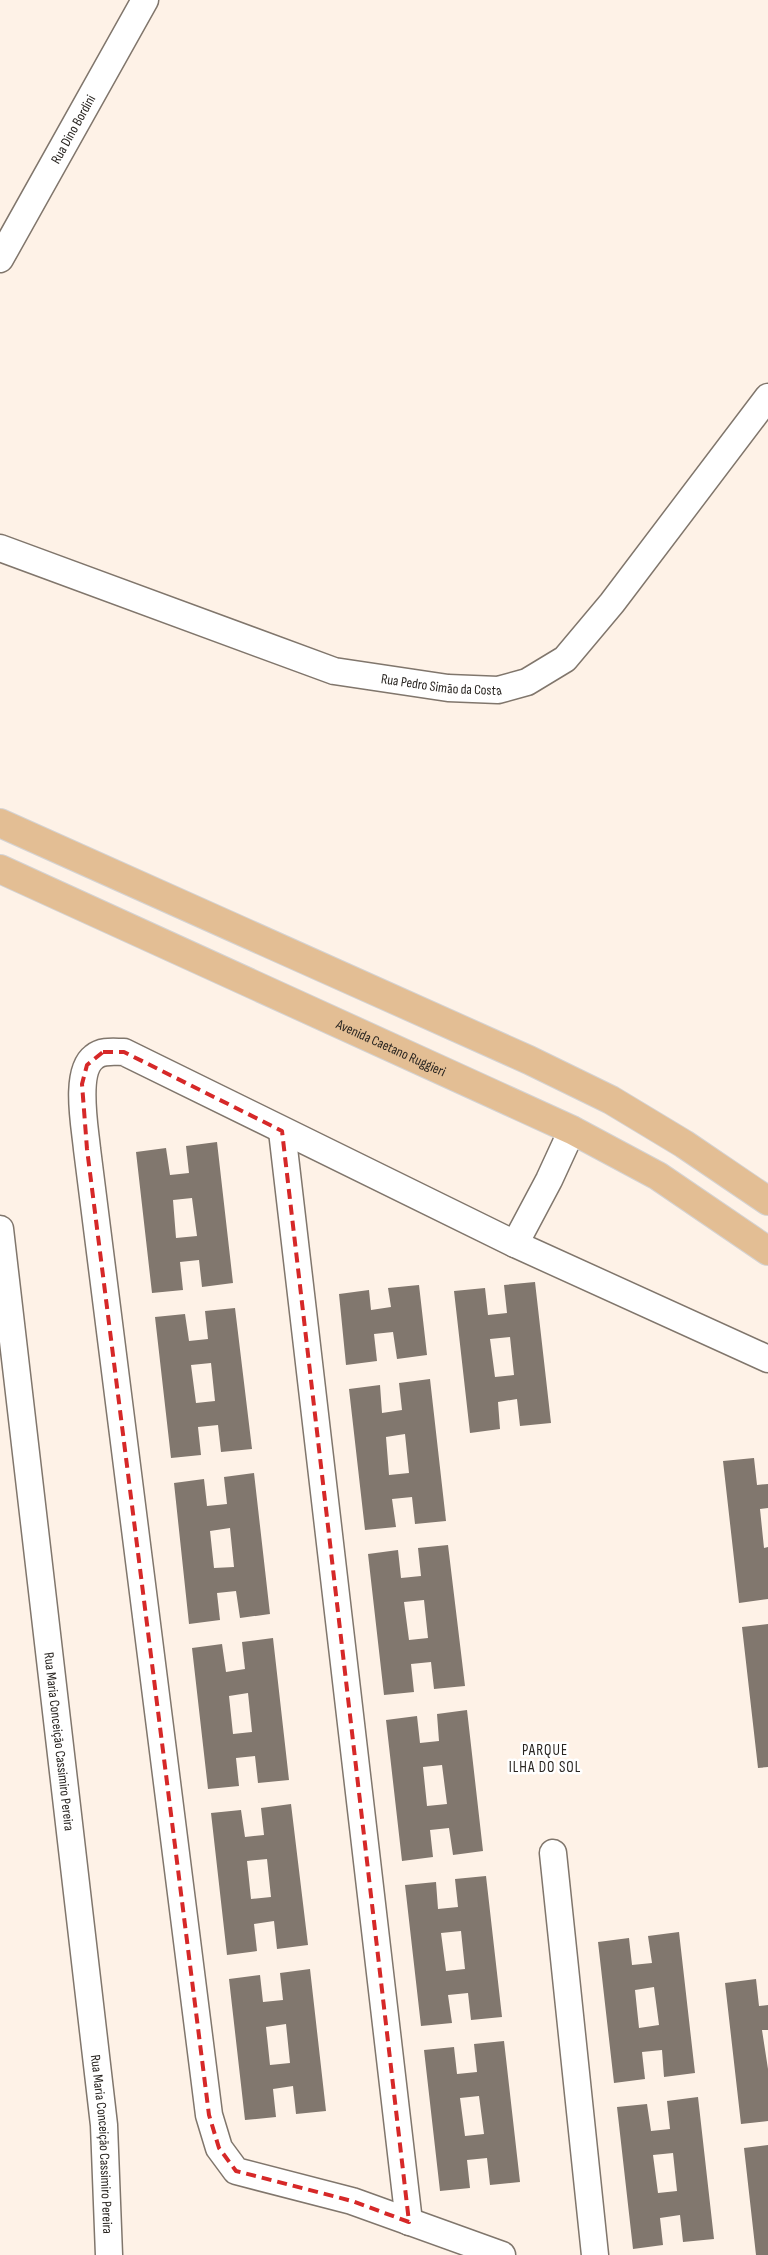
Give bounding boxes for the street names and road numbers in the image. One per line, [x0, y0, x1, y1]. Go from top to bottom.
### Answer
street label: Rua Dino Bordini [47, 92, 99, 166]
street label: Rua Pedro Simão da Costa [380, 670, 503, 699]
street label: Avenida Caetano Ruggieri [333, 1015, 449, 1080]
street label: Rua Maria Conceição Cassimiro Pereira [41, 1651, 78, 1832]
street label: Rua Maria Conceição Cassimiro Pereira [87, 2054, 117, 2234]

